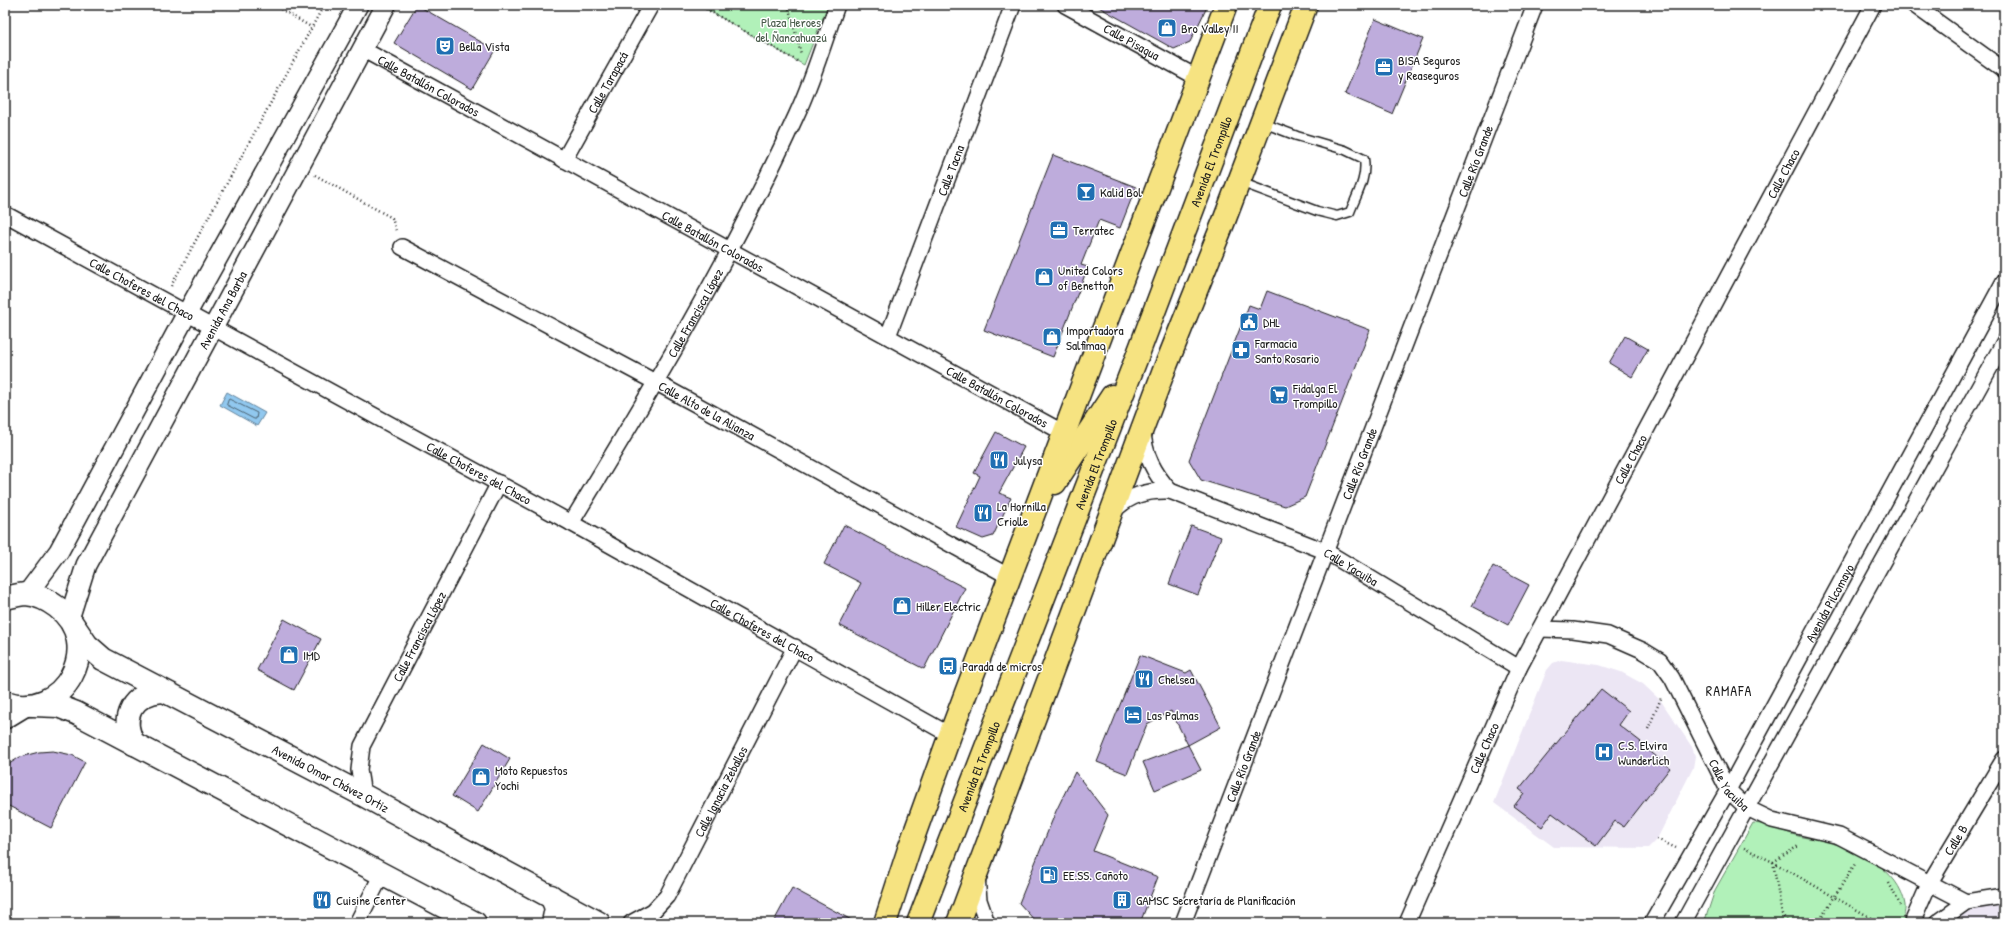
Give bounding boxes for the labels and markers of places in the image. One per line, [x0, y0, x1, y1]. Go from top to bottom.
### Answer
shop icon: Bro Valley II [1156, 17, 1178, 39]
place label: Bro Valley II [1181, 19, 1239, 37]
theatre icon: Bella Vista [434, 35, 456, 57]
place label: Bella Vista [459, 37, 509, 55]
place label: BISA Seguros y Reaseguros [1398, 51, 1460, 84]
office icon: BISA Seguros y Reaseguros [1373, 56, 1395, 78]
bar icon: Kalid Bol [1075, 181, 1097, 203]
place label: Kalid Bol [1100, 183, 1142, 201]
office icon: Terratec [1048, 219, 1070, 241]
place label: Terratec [1073, 221, 1114, 239]
place label: United Colors of Benetton [1058, 261, 1123, 294]
shop icon: United Colors of Benetton [1033, 266, 1055, 288]
public building icon: DHL [1238, 311, 1260, 333]
place label: DHL [1263, 313, 1280, 331]
place label: Importadora Salfimaq [1066, 321, 1124, 354]
shop icon: Importadora Salfimaq [1041, 326, 1063, 348]
place label: Farmacia Santo Rosario [1254, 334, 1319, 367]
pharmacy icon: Farmacia Santo Rosario [1230, 339, 1252, 361]
place label: Fidalga El Trompillo [1292, 379, 1338, 412]
supermarket icon: Fidalga El Trompillo [1268, 384, 1290, 406]
restaurant icon: Julysa [988, 449, 1010, 471]
place label: Julysa [1013, 451, 1042, 469]
place label: La Hornilla Criolle [997, 497, 1046, 530]
restaurant icon: La Hornilla Criolle [972, 502, 994, 524]
shop icon: Hiller Electric [891, 595, 913, 617]
place label: Hiller Electric [916, 597, 981, 615]
shop icon: IMD [278, 644, 300, 666]
place label: IMD [303, 646, 321, 664]
bus stop icon: Parada de micros [937, 655, 959, 677]
place label: Parada de micros [962, 657, 1042, 675]
restaurant icon: Chelsea [1133, 668, 1155, 690]
place label: Chelsea [1158, 670, 1195, 688]
hotel icon: Las Palmas [1122, 704, 1144, 726]
place label: Las Palmas [1147, 706, 1199, 724]
place label: C.S. Elvira Wunderlich [1618, 736, 1670, 769]
hospital icon: C.S. Elvira Wunderlich [1593, 741, 1615, 763]
place label: Moto Repuestos Yochi [495, 761, 567, 794]
shop icon: Moto Repuestos Yochi [470, 766, 492, 788]
fuel station icon: EE.SS. Cañoto [1038, 864, 1060, 886]
place label: EE.SS. Cañoto [1063, 866, 1128, 884]
restaurant icon: Cuisine Center [311, 889, 333, 911]
building icon: GAMSC Secretaría de Planificación [1111, 889, 1133, 911]
place label: Cuisine Center [336, 891, 406, 909]
place label: GAMSC Secretaría de Planificación [1136, 891, 1296, 909]

